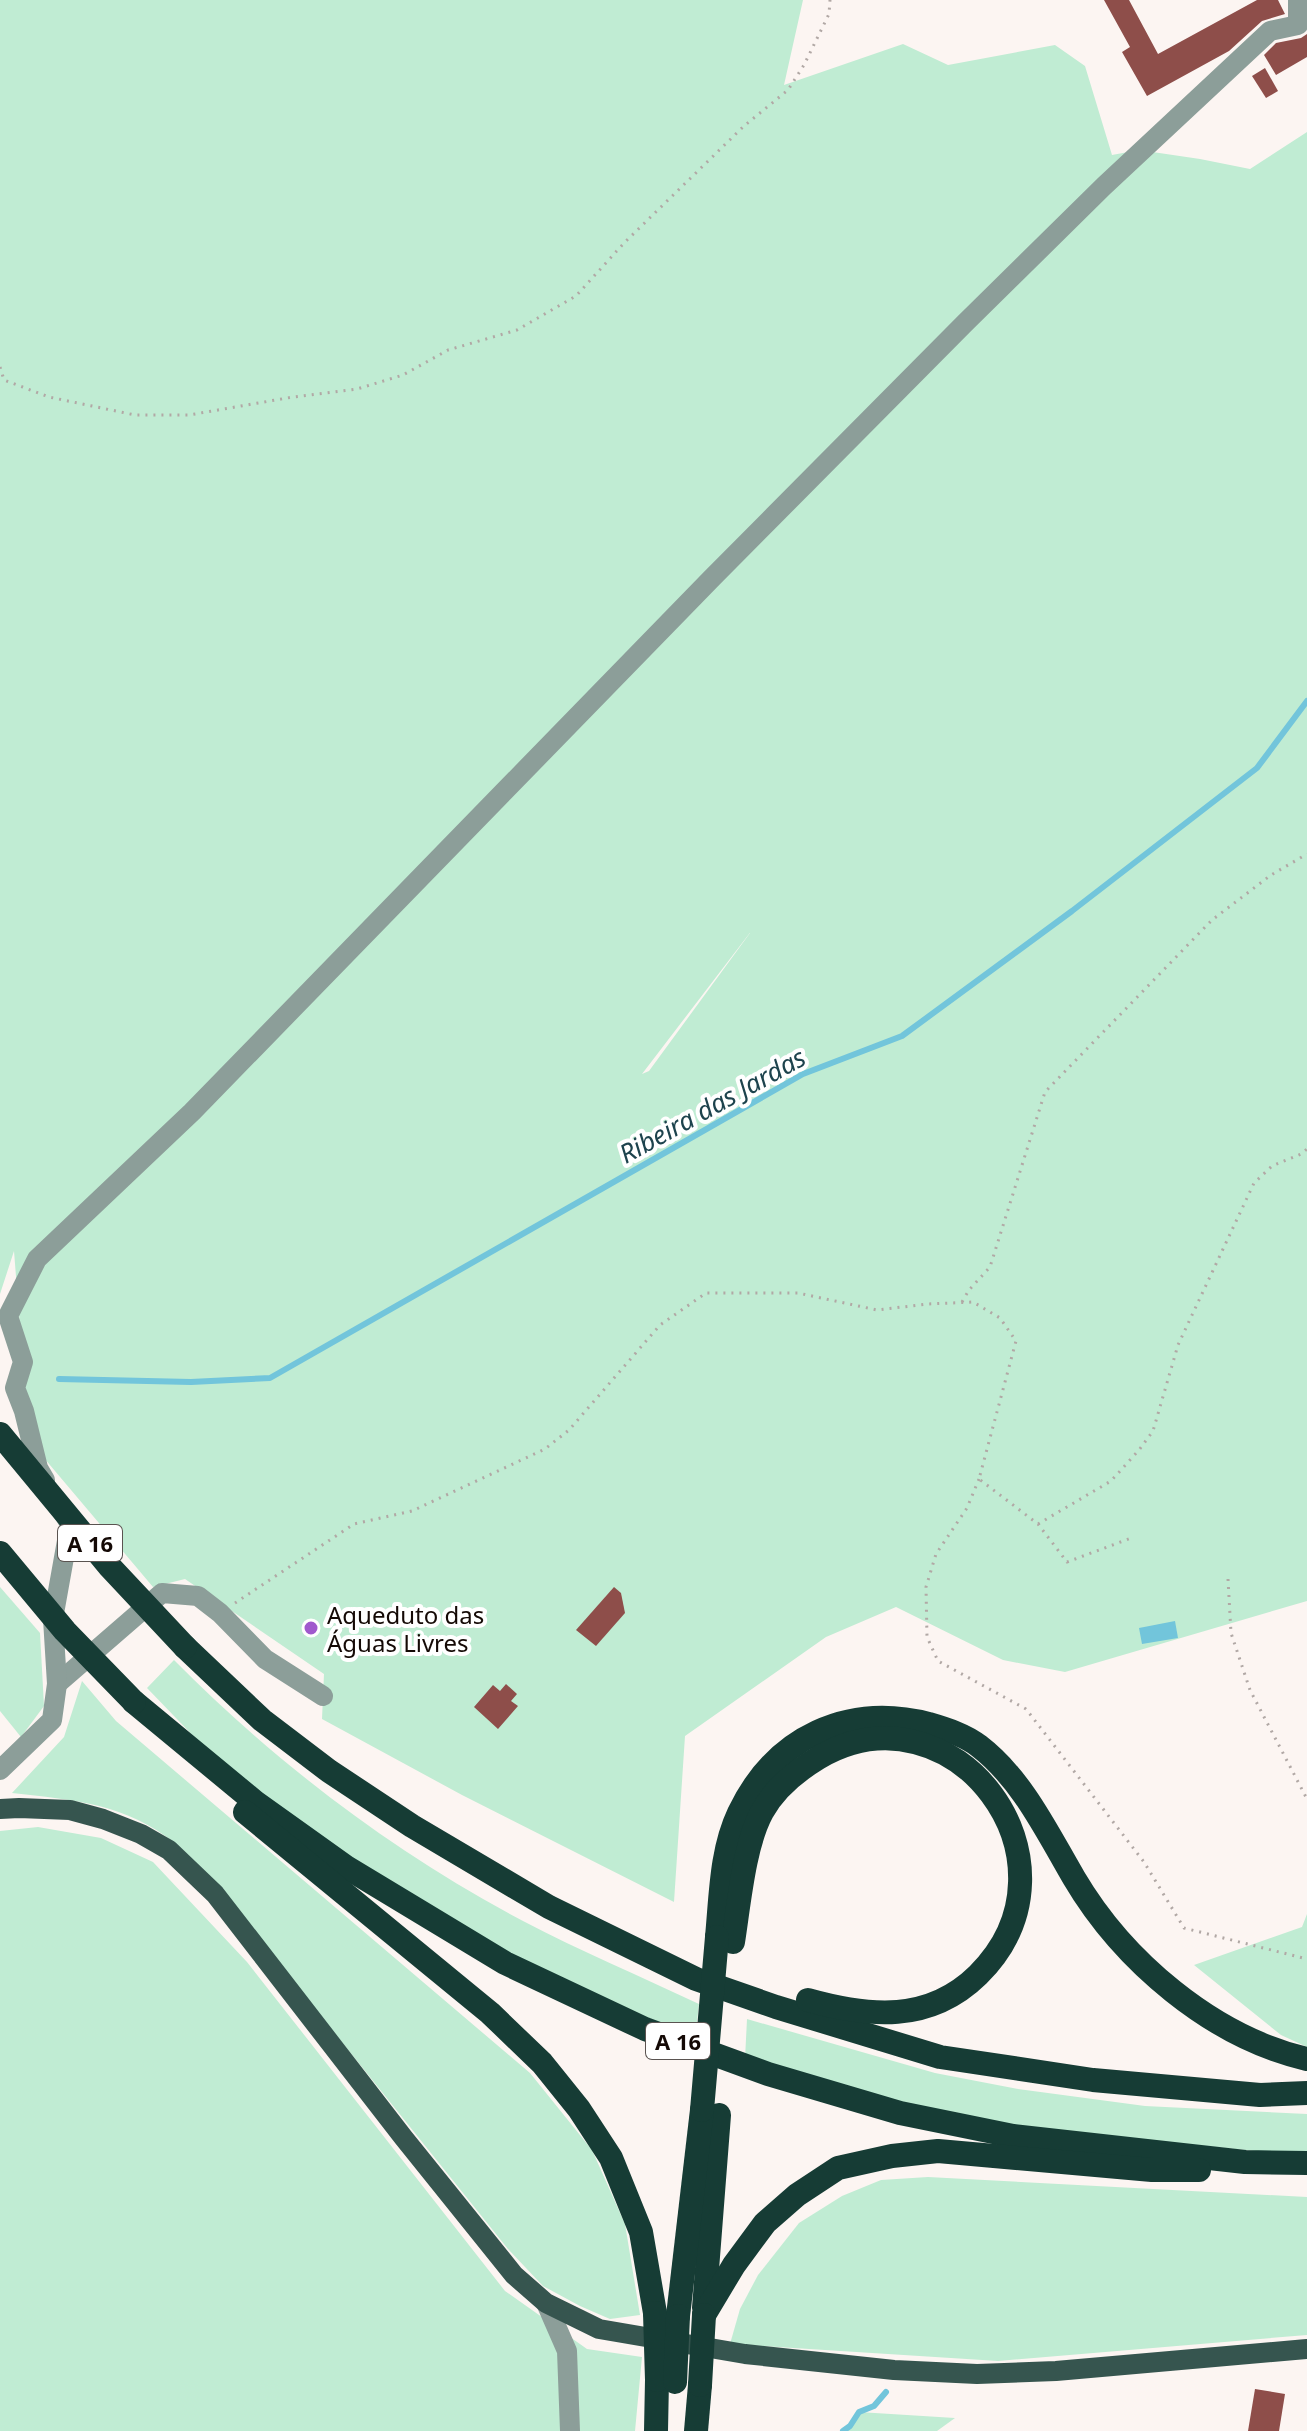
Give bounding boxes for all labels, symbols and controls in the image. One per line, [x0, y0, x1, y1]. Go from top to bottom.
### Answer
water label: Ribeira das Jardas [612, 1039, 812, 1171]
road number: A 16 [58, 1525, 122, 1561]
place label: Aqueduto das Águas Livres [327, 1598, 484, 1659]
marker: Aqueduto das Águas Livres [302, 1619, 320, 1637]
road number: A 16 [646, 2023, 710, 2059]

